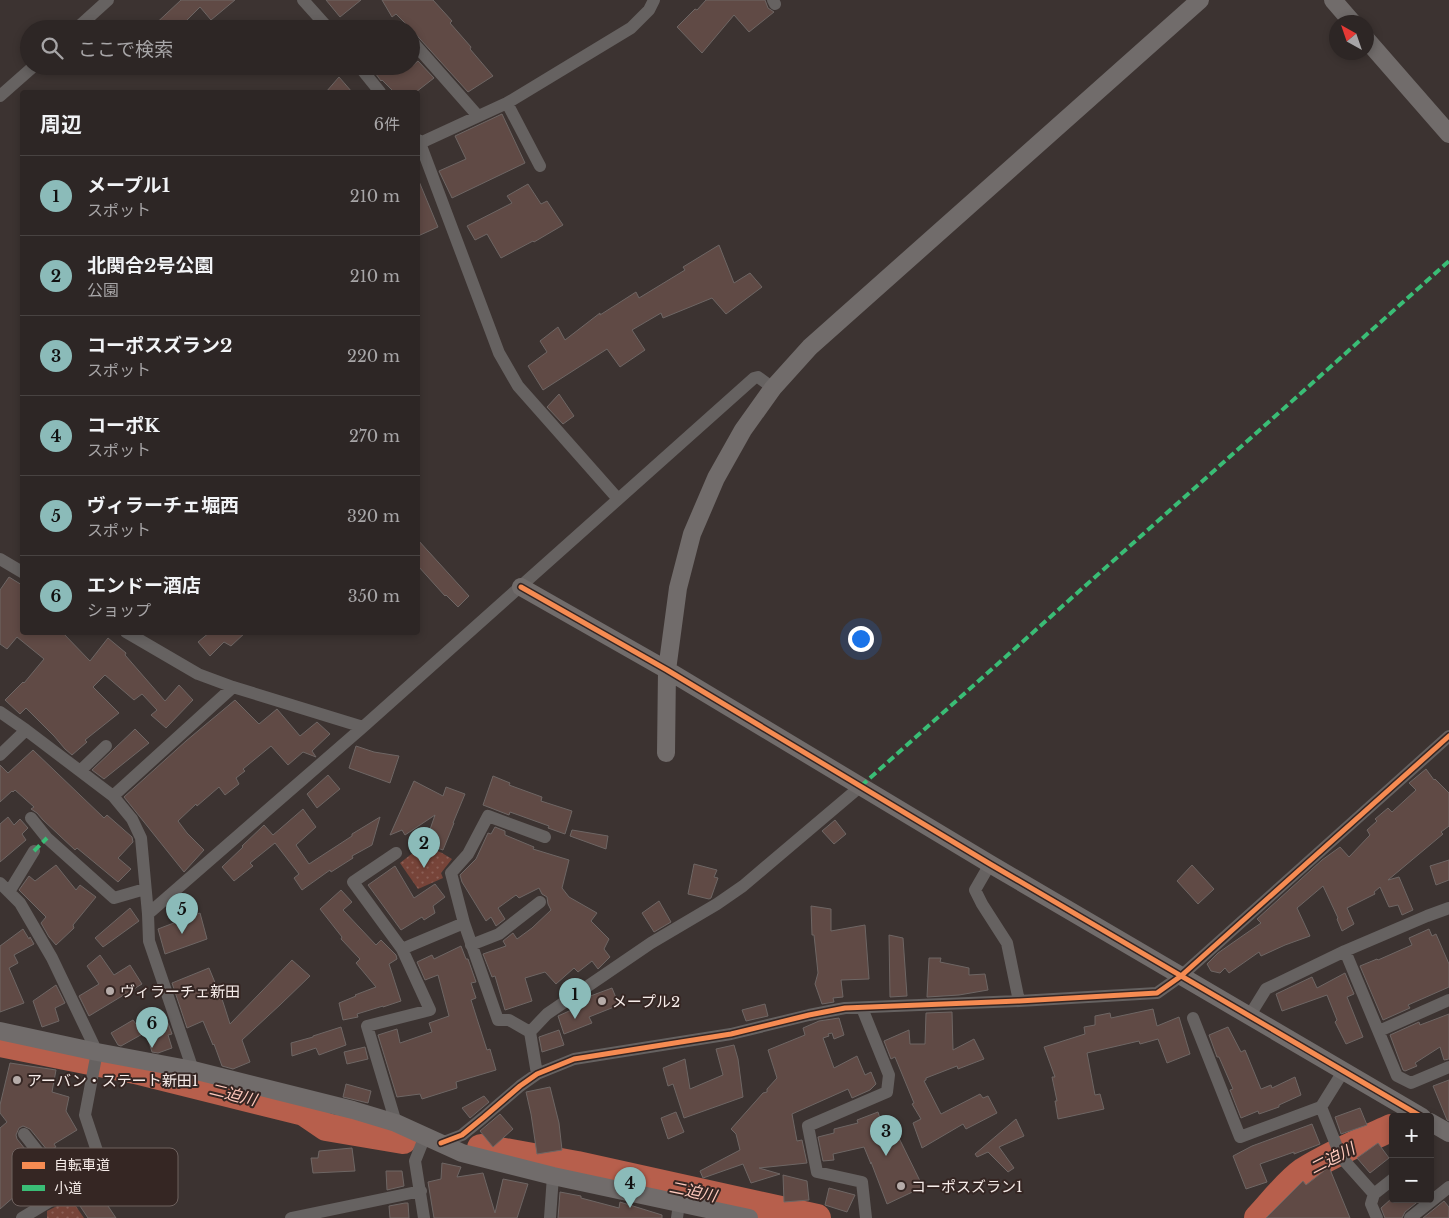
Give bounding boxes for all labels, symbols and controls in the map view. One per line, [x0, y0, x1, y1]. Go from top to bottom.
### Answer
north arrow [1329, 15, 1374, 60]
search box [20, 20, 420, 75]
icon: search [38, 34, 66, 62]
text: ここで検索 [78, 38, 173, 61]
text: 周辺 [40, 112, 82, 138]
text: 6件 [374, 114, 400, 134]
text: メープル1 [87, 174, 170, 197]
text: 1 [53, 186, 59, 206]
text: 210 m [350, 186, 400, 206]
text: スポット [87, 200, 151, 220]
text: 北関合2号公園 [87, 254, 213, 277]
text: 2 [51, 266, 61, 286]
text: 210 m [350, 266, 400, 286]
text: 公園 [87, 280, 119, 300]
text: コーポスズラン2 [87, 334, 232, 357]
text: 3 [51, 346, 61, 366]
text: 220 m [347, 346, 400, 366]
text: スポット [87, 360, 151, 380]
text: コーポK [87, 414, 160, 437]
text: 4 [51, 426, 61, 446]
text: 270 m [349, 426, 400, 446]
text: スポット [87, 440, 151, 460]
text: ヴィラーチェ堀西 [87, 494, 239, 517]
text: 5 [51, 506, 61, 526]
text: 320 m [347, 506, 400, 526]
text: スポット [87, 520, 151, 540]
text: エンドー酒店 [87, 574, 201, 597]
text: 6 [51, 586, 61, 606]
text: 350 m [348, 586, 400, 606]
text: ショップ [87, 600, 151, 620]
your location [848, 626, 874, 652]
pin: 2 [408, 827, 440, 868]
pin: 5 [166, 893, 198, 934]
pin: 1 [559, 978, 591, 1019]
place label: ヴィラーチェ新田 [120, 982, 240, 1001]
marker: ヴィラーチェ新田 [104, 985, 116, 997]
place label: メープル2 [612, 992, 680, 1011]
marker: メープル2 [596, 995, 608, 1007]
pin: 6 [136, 1007, 168, 1048]
place label: アーバン・ステート新田1 [27, 1071, 198, 1090]
marker: アーバン・ステート新田1 [11, 1074, 23, 1086]
water label: 二迫川 [207, 1078, 261, 1110]
map controls [1389, 1113, 1434, 1203]
button: + [1389, 1113, 1434, 1158]
pin: 3 [870, 1115, 902, 1156]
water label: 二迫川 [1306, 1137, 1360, 1178]
legend [12, 1148, 178, 1206]
text: 自転車道 [54, 1156, 110, 1174]
button: − [1389, 1158, 1434, 1203]
pin: 4 [614, 1167, 646, 1208]
water label: 二迫川 [667, 1176, 721, 1206]
place label: コーポスズラン1 [911, 1177, 1023, 1196]
text: 小道 [54, 1179, 82, 1197]
marker: コーポスズラン1 [895, 1180, 907, 1192]

